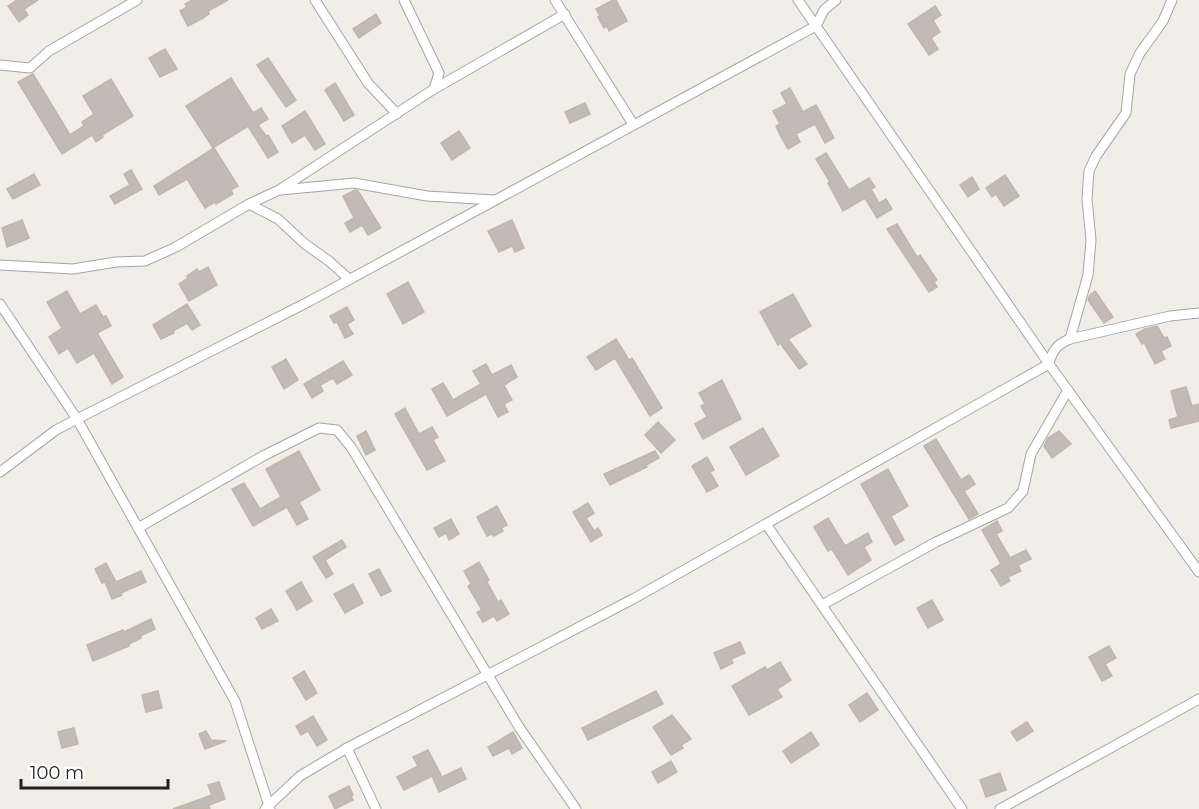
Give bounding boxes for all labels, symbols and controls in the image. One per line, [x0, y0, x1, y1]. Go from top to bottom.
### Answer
scale bar [21, 752, 168, 790]
text: 100 m [30, 762, 84, 784]

